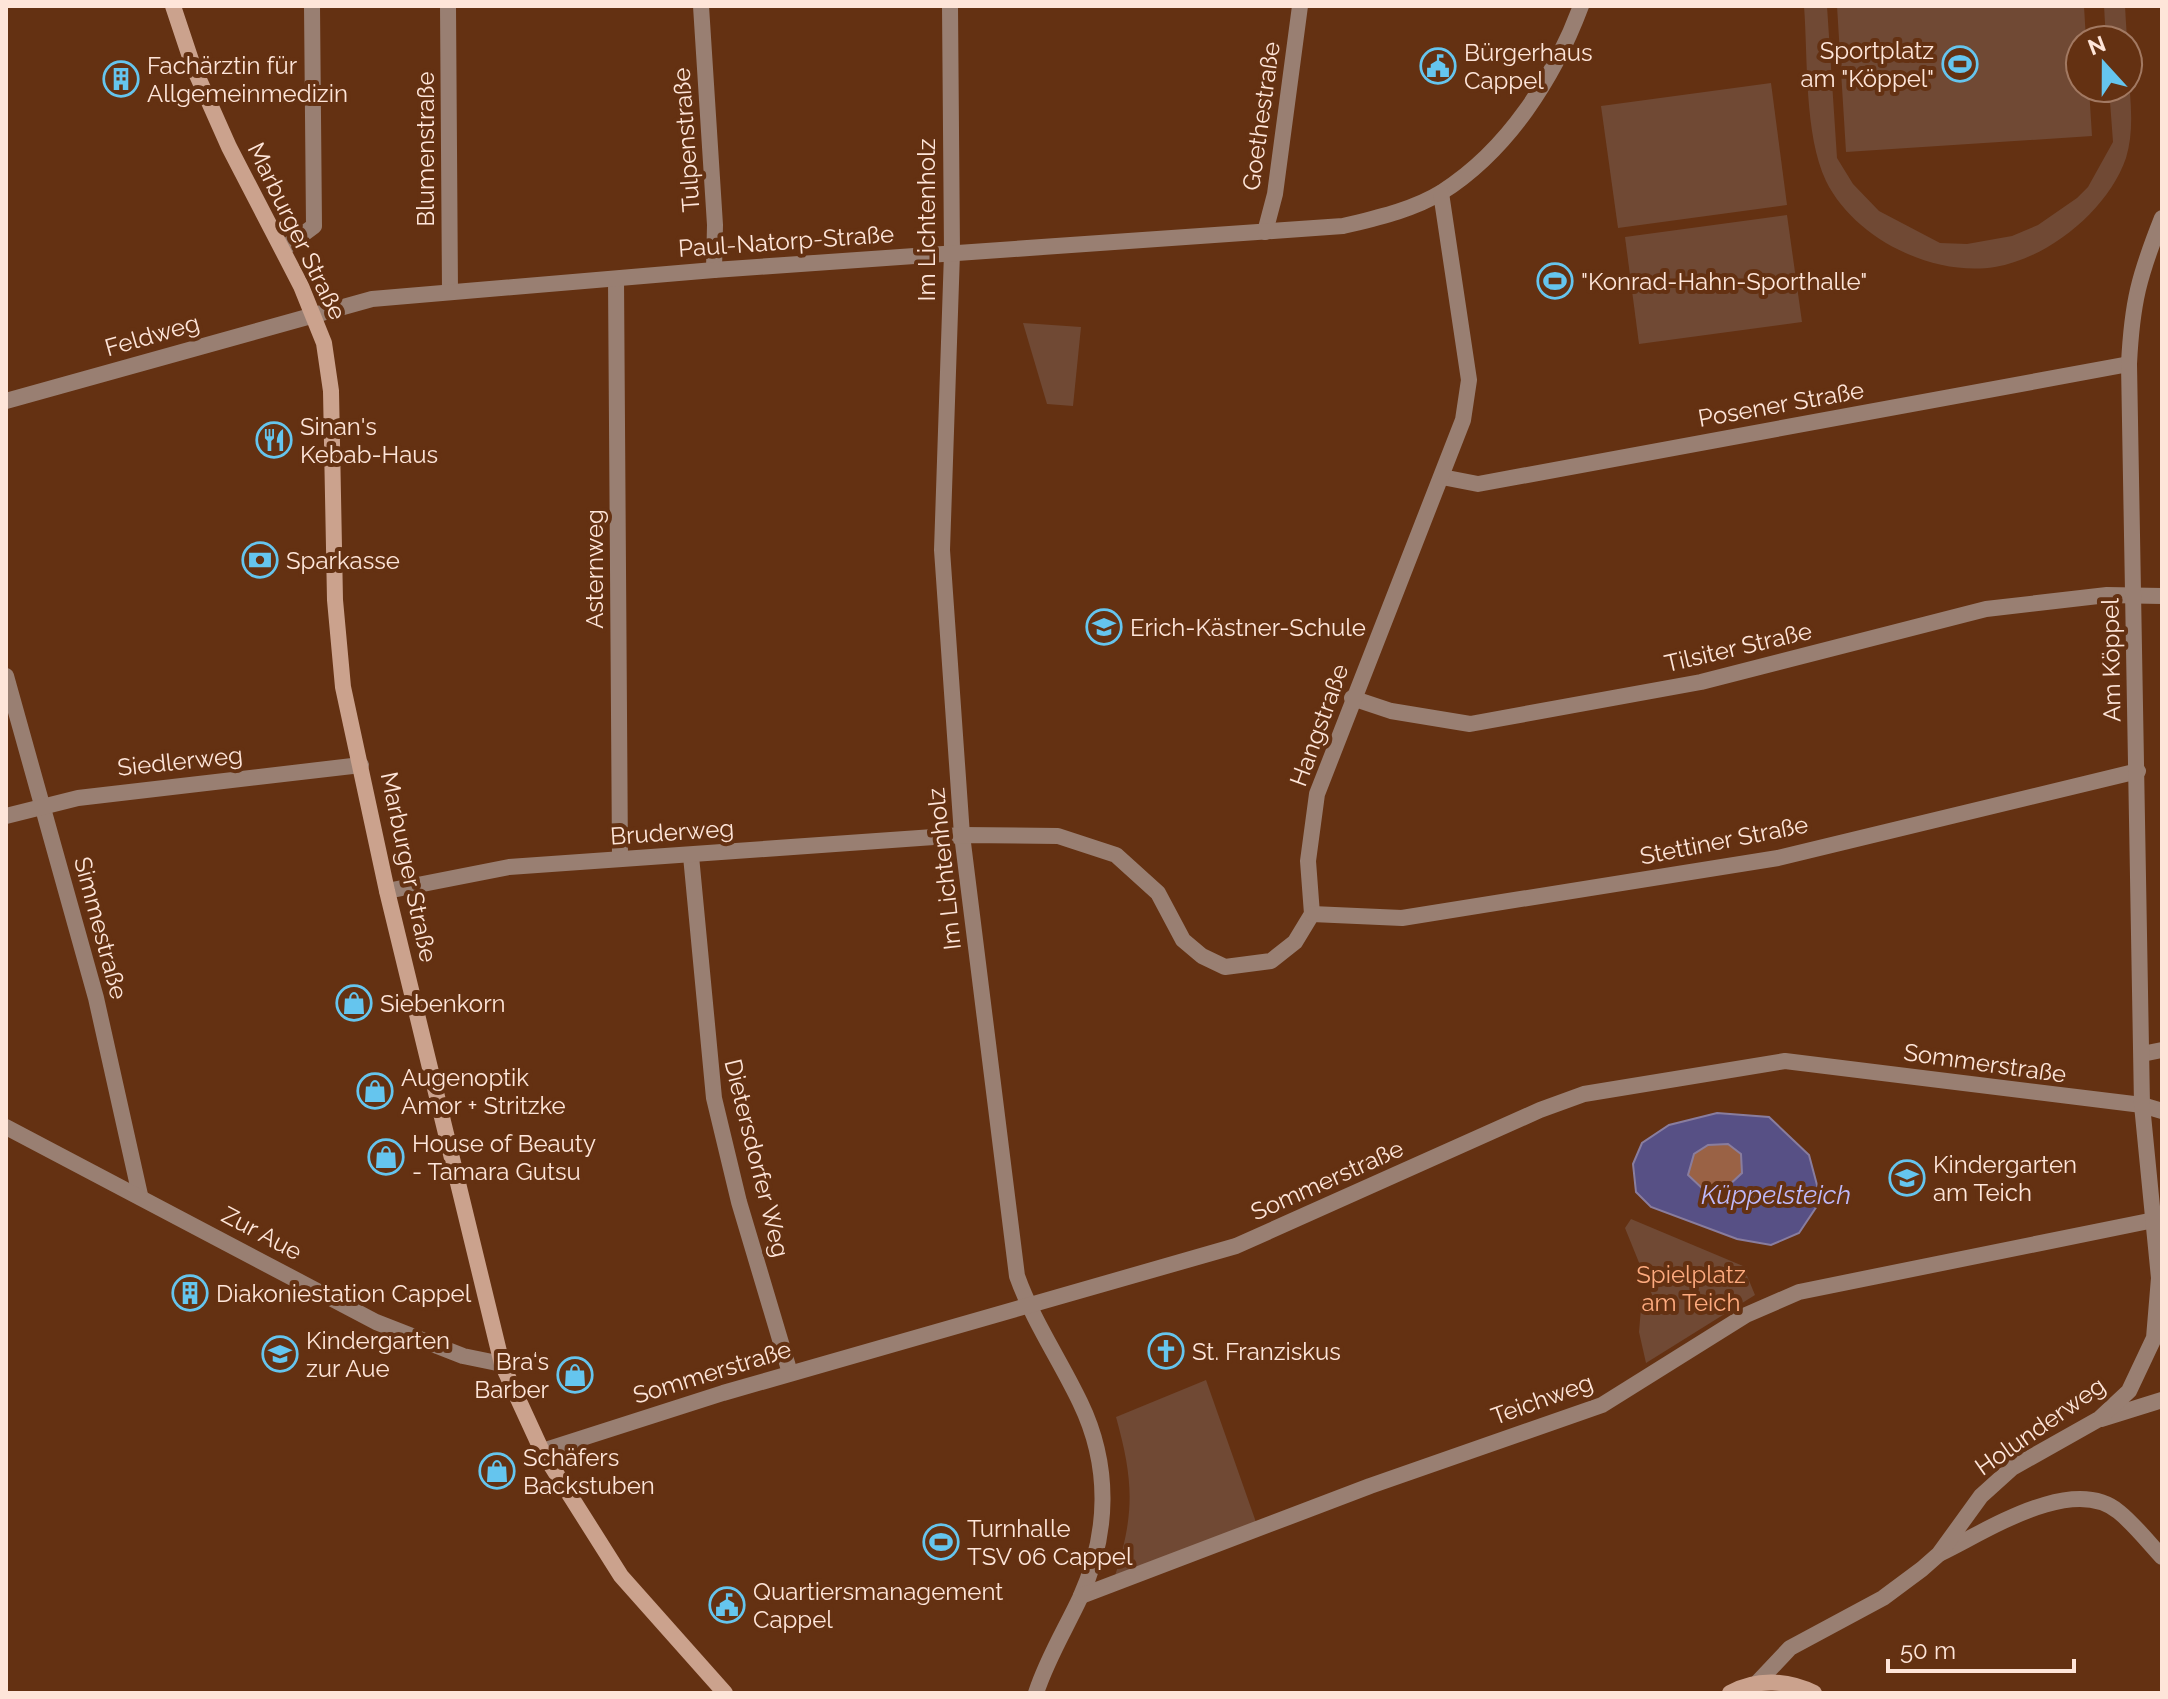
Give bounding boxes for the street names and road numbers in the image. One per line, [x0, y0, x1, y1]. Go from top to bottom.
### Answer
street label: Goethestraße [1236, 40, 1286, 192]
street label: Tulpenstraße [666, 67, 706, 213]
street label: Blumenstraße [411, 71, 440, 227]
street label: Marburger Straße [242, 138, 352, 324]
street label: Im Lichtenholz [912, 139, 941, 301]
street label: Paul-Natorp-Straße [677, 219, 895, 263]
street label: Feldweg [101, 308, 203, 362]
street label: Posener Straße [1696, 375, 1866, 433]
street label: Asternweg [580, 509, 609, 629]
street label: Am Köppel [2095, 597, 2127, 722]
street label: Tilsiter Straße [1662, 616, 1814, 678]
street label: Hangstraße [1284, 660, 1354, 790]
street label: Siedlerweg [116, 740, 244, 782]
street label: Marburger Straße [375, 769, 443, 965]
street label: Im Lichtenholz [921, 786, 967, 952]
street label: Stettiner Straße [1637, 809, 1811, 871]
street label: Bruderweg [609, 813, 735, 851]
street label: Simmestraße [68, 854, 134, 1002]
street label: Sommerstraße [1902, 1037, 2068, 1089]
street label: Dietersdorfer Weg [718, 1056, 796, 1260]
street label: Sommerstraße [1246, 1133, 1408, 1227]
street label: Zur Aue [217, 1200, 307, 1266]
street label: Sommerstraße [629, 1334, 795, 1410]
street label: Teichweg [1487, 1367, 1597, 1431]
street label: Holunderweg [1969, 1371, 2111, 1481]

